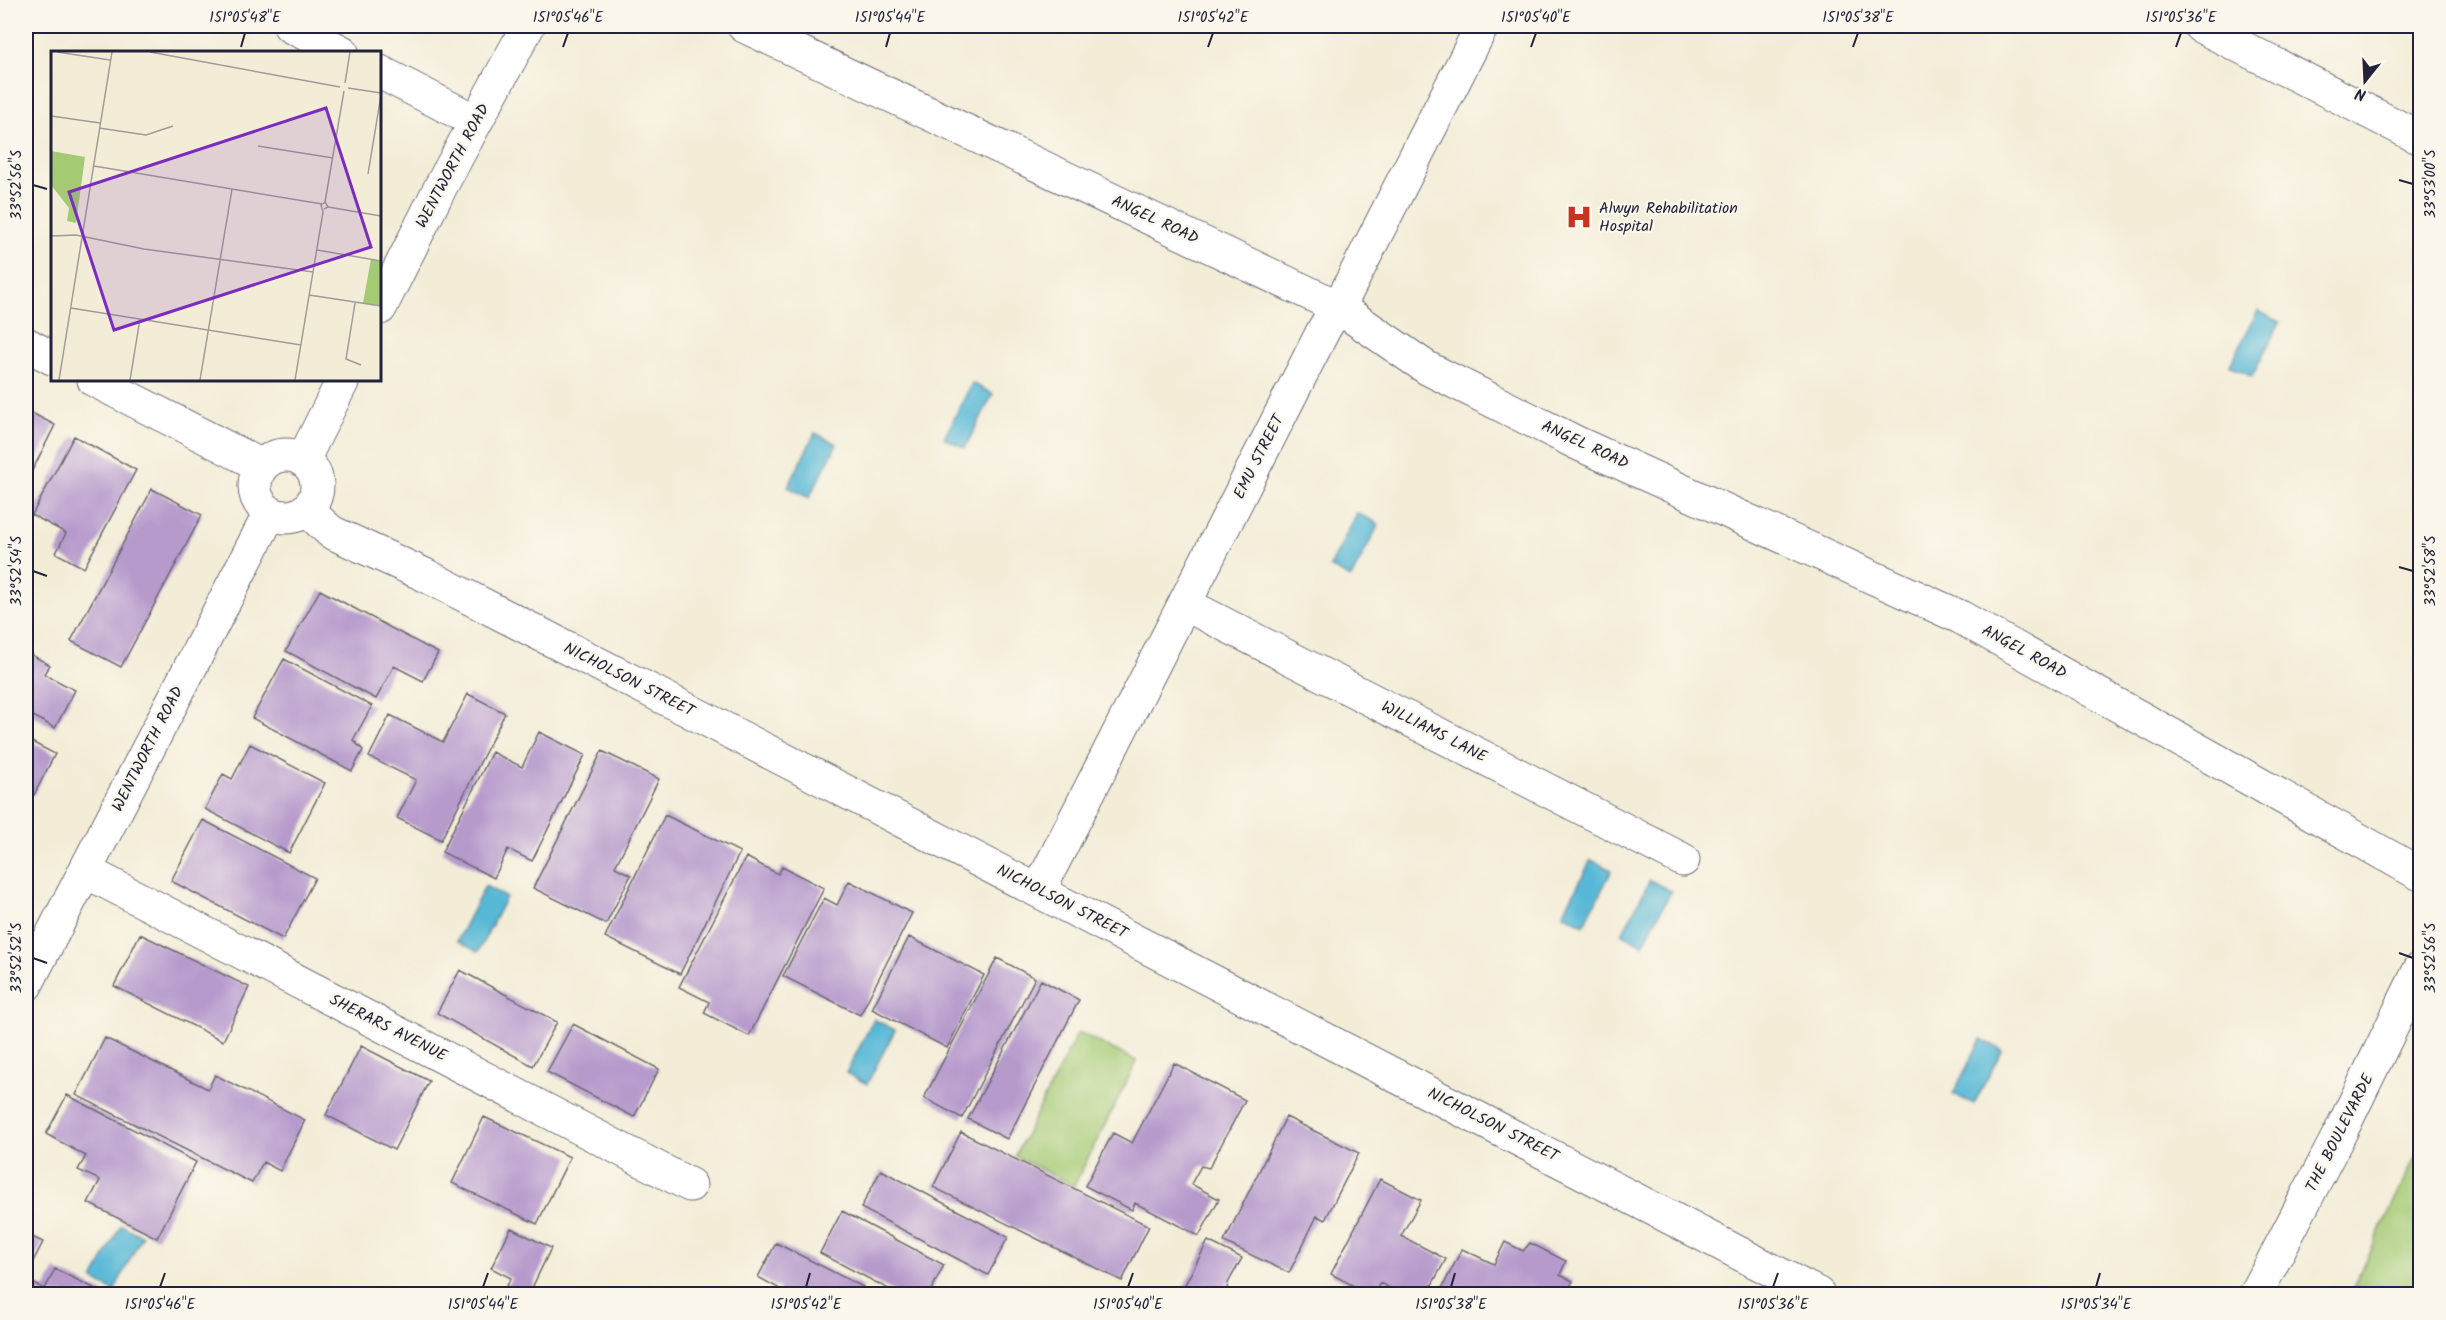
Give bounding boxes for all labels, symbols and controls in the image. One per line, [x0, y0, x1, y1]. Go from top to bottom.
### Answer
text: 151°05'48"E [209, 6, 282, 30]
text: 151°05'46"E [533, 6, 605, 30]
text: 151°05'44"E [855, 6, 927, 30]
text: 151°05'42"E [1177, 6, 1250, 30]
text: 151°05'40"E [1501, 6, 1572, 30]
text: 151°05'38"E [1822, 6, 1895, 30]
text: 151°05'36"E [2146, 6, 2218, 30]
inset map [51, 51, 381, 381]
north arrow [2335, 51, 2395, 111]
text: N [2352, 80, 2369, 107]
street label: WENTWORTH ROAD [410, 99, 496, 233]
text: 33°52'56"S [5, 150, 29, 220]
text: 33°53'00"S [2419, 150, 2443, 218]
street label: ANGEL ROAD [1107, 189, 1203, 251]
place label: Alwyn Rehabilitation Hospital [1599, 196, 1738, 239]
hospital icon: Alwyn Rehabilitation Hospital [1564, 202, 1594, 232]
street label: EMU STREET [1227, 409, 1292, 504]
street label: ANGEL ROAD [1537, 414, 1633, 476]
text: 33°52'58"S [2419, 535, 2443, 607]
text: 33°52'54"S [5, 536, 29, 606]
street label: ANGEL ROAD [1977, 618, 2071, 686]
street label: NICHOLSON STREET [559, 636, 700, 724]
street label: WENTWORTH ROAD [106, 682, 190, 816]
street label: WILLIAMS LANE [1377, 695, 1492, 770]
street label: NICHOLSON STREET [992, 858, 1133, 946]
text: 33°52'52"S [5, 923, 29, 993]
text: 33°52'56"S [2419, 923, 2443, 993]
street label: SHERARS AVENUE [325, 988, 452, 1069]
street label: THE BOULEVARDE [2299, 1069, 2381, 1197]
street label: NICHOLSON STREET [1423, 1081, 1564, 1169]
text: 151°05'46"E [125, 1293, 197, 1317]
text: 151°05'44"E [448, 1293, 520, 1317]
text: 151°05'42"E [770, 1293, 843, 1317]
text: 151°05'40"E [1093, 1293, 1164, 1317]
text: 151°05'38"E [1415, 1293, 1488, 1317]
text: 151°05'36"E [1738, 1293, 1810, 1317]
text: 151°05'34"E [2061, 1293, 2133, 1317]

